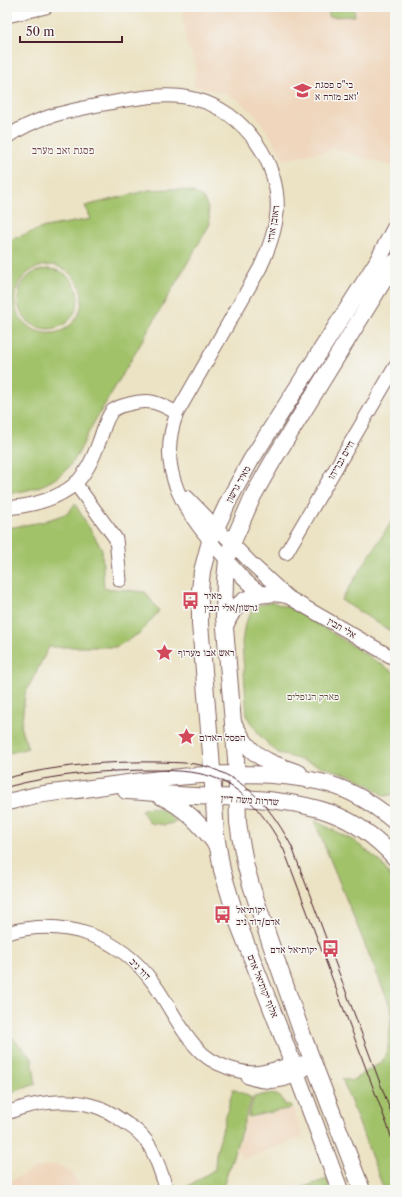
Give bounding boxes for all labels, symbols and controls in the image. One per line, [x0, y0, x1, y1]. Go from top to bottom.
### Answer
scale bar [20, 18, 122, 44]
text: 50 m [26, 24, 55, 39]
place label: בי"ס פסגת זאב מזרח א' [315, 78, 359, 103]
school or university icon: בי"ס פסגת זאב מזרח א' [292, 80, 312, 100]
district label: פסגת זאב מערב [32, 143, 95, 157]
street label: ראובן ארזי [264, 204, 282, 244]
street label: חיים גבריהו [325, 438, 357, 482]
street label: מאיר גרשון [223, 463, 253, 505]
place label: מאיר גרשון/אלי תבין [204, 589, 259, 614]
bus stop icon: מאיר גרשון/אלי תבין [181, 591, 201, 611]
street label: אלי תבין [325, 615, 359, 641]
place icon: ראש אבו מערוף [155, 642, 175, 662]
place label: ראש אבו מערוף [178, 646, 235, 659]
park label: פארק הנופלים [287, 690, 339, 703]
place icon: הפסל האדום [176, 727, 196, 747]
place label: הפסל האדום [199, 731, 245, 744]
street label: שדרות משה דיין [221, 791, 279, 809]
place label: יקותיאל אדם/דוד ניב [236, 903, 280, 928]
bus stop icon: יקותיאל אדם/דוד ניב [213, 905, 233, 925]
bus stop icon: יקותיאל אדם [320, 939, 340, 959]
place label: יקותיאל אדם [270, 943, 317, 956]
street label: אלוף יקותיאל אדם [244, 952, 282, 1020]
street label: דוד ניב [127, 955, 154, 983]

